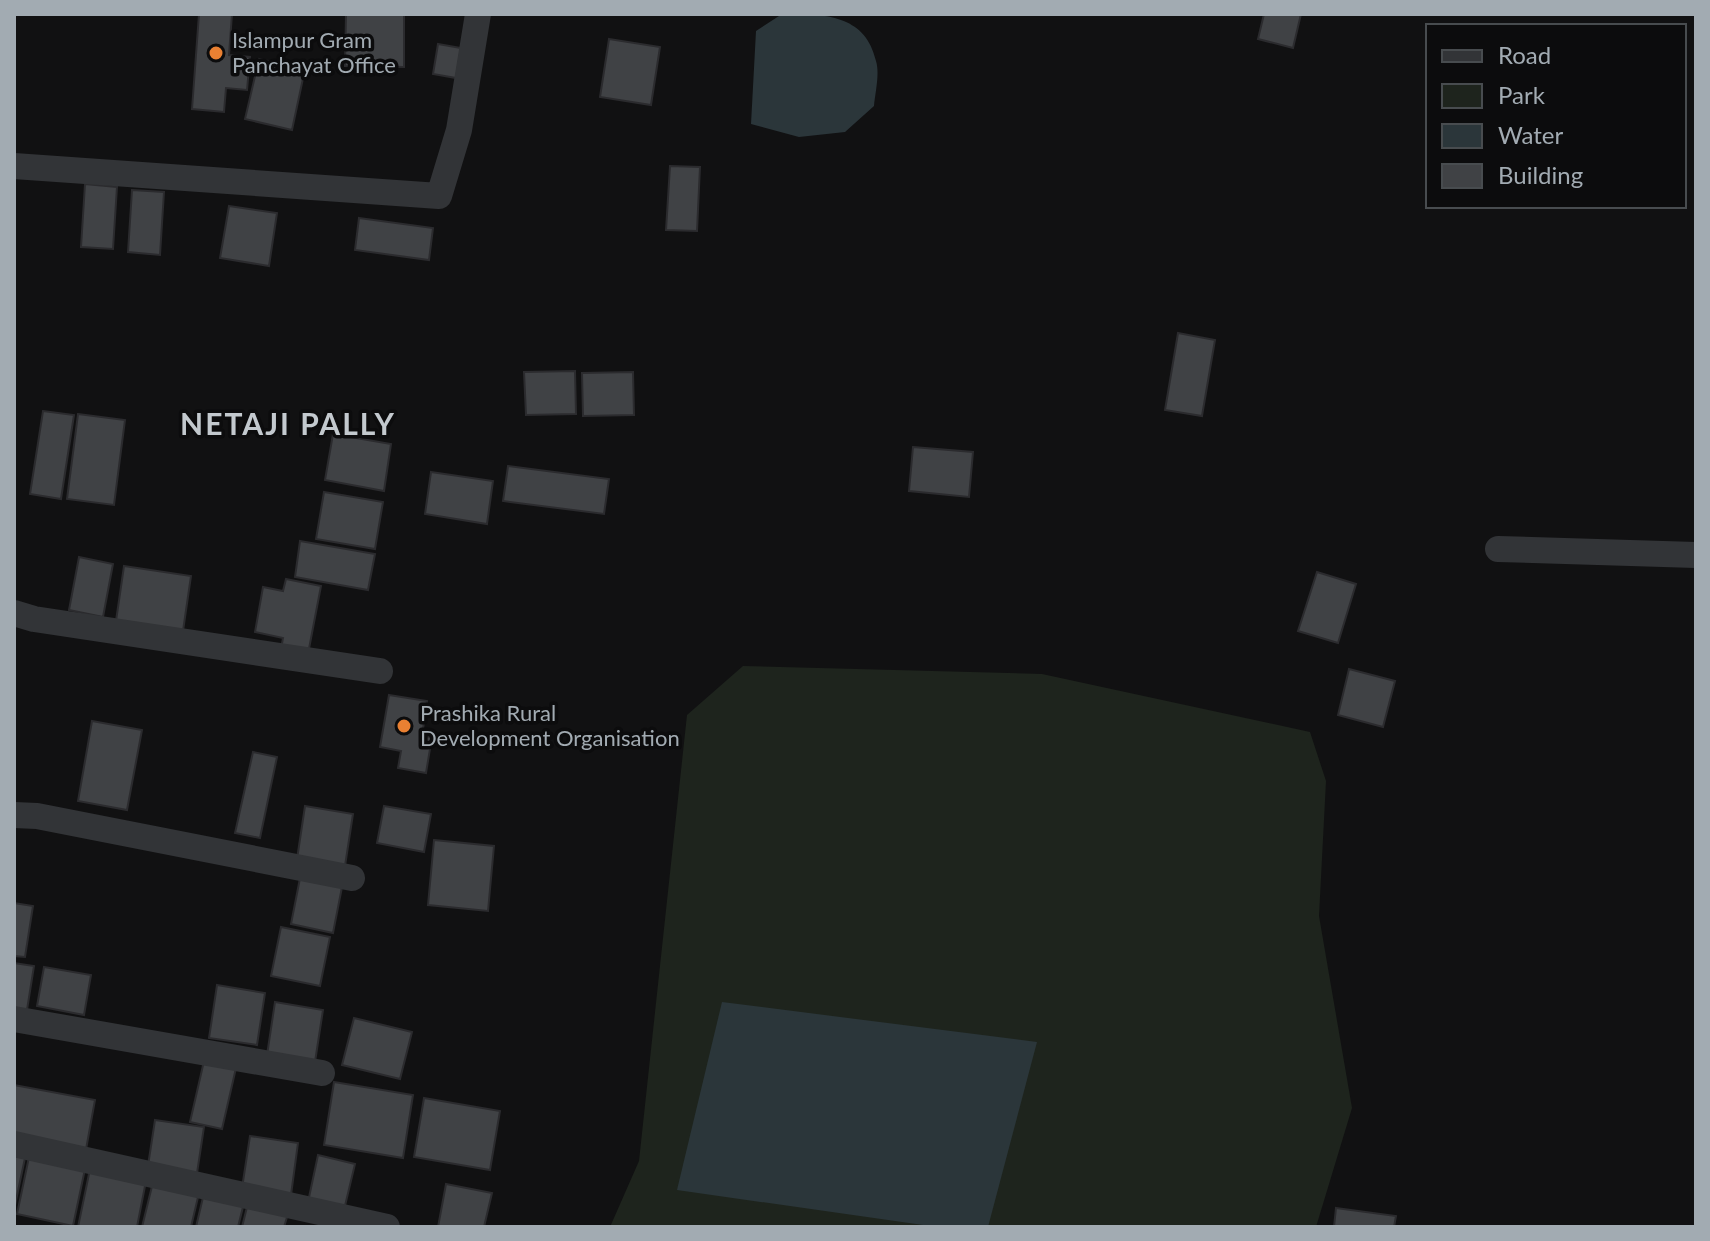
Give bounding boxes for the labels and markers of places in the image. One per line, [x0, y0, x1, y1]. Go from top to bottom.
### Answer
place label: Islampur Gram Panchayat Office [232, 26, 396, 78]
marker: Islampur Gram Panchayat Office [207, 44, 225, 62]
place label: Prashika Rural Development Organisation [420, 699, 680, 751]
marker: Prashika Rural Development Organisation [395, 717, 413, 735]

